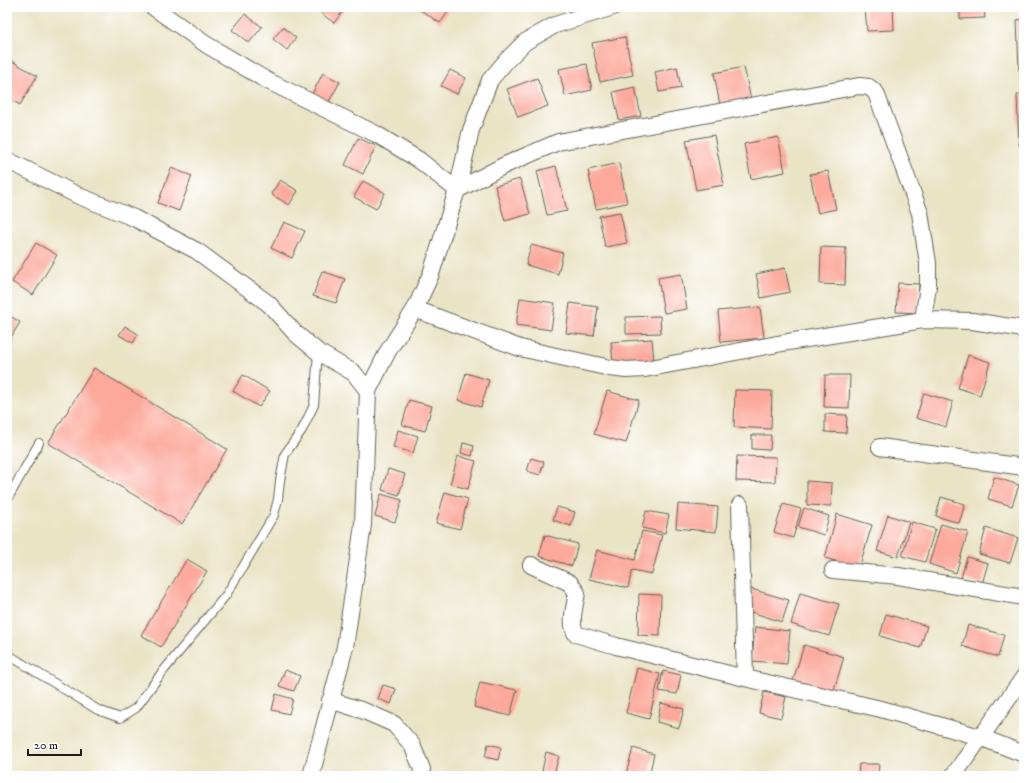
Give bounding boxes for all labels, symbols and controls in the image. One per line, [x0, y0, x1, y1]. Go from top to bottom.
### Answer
scale bar [28, 731, 81, 757]
text: 20 m [34, 738, 58, 753]

